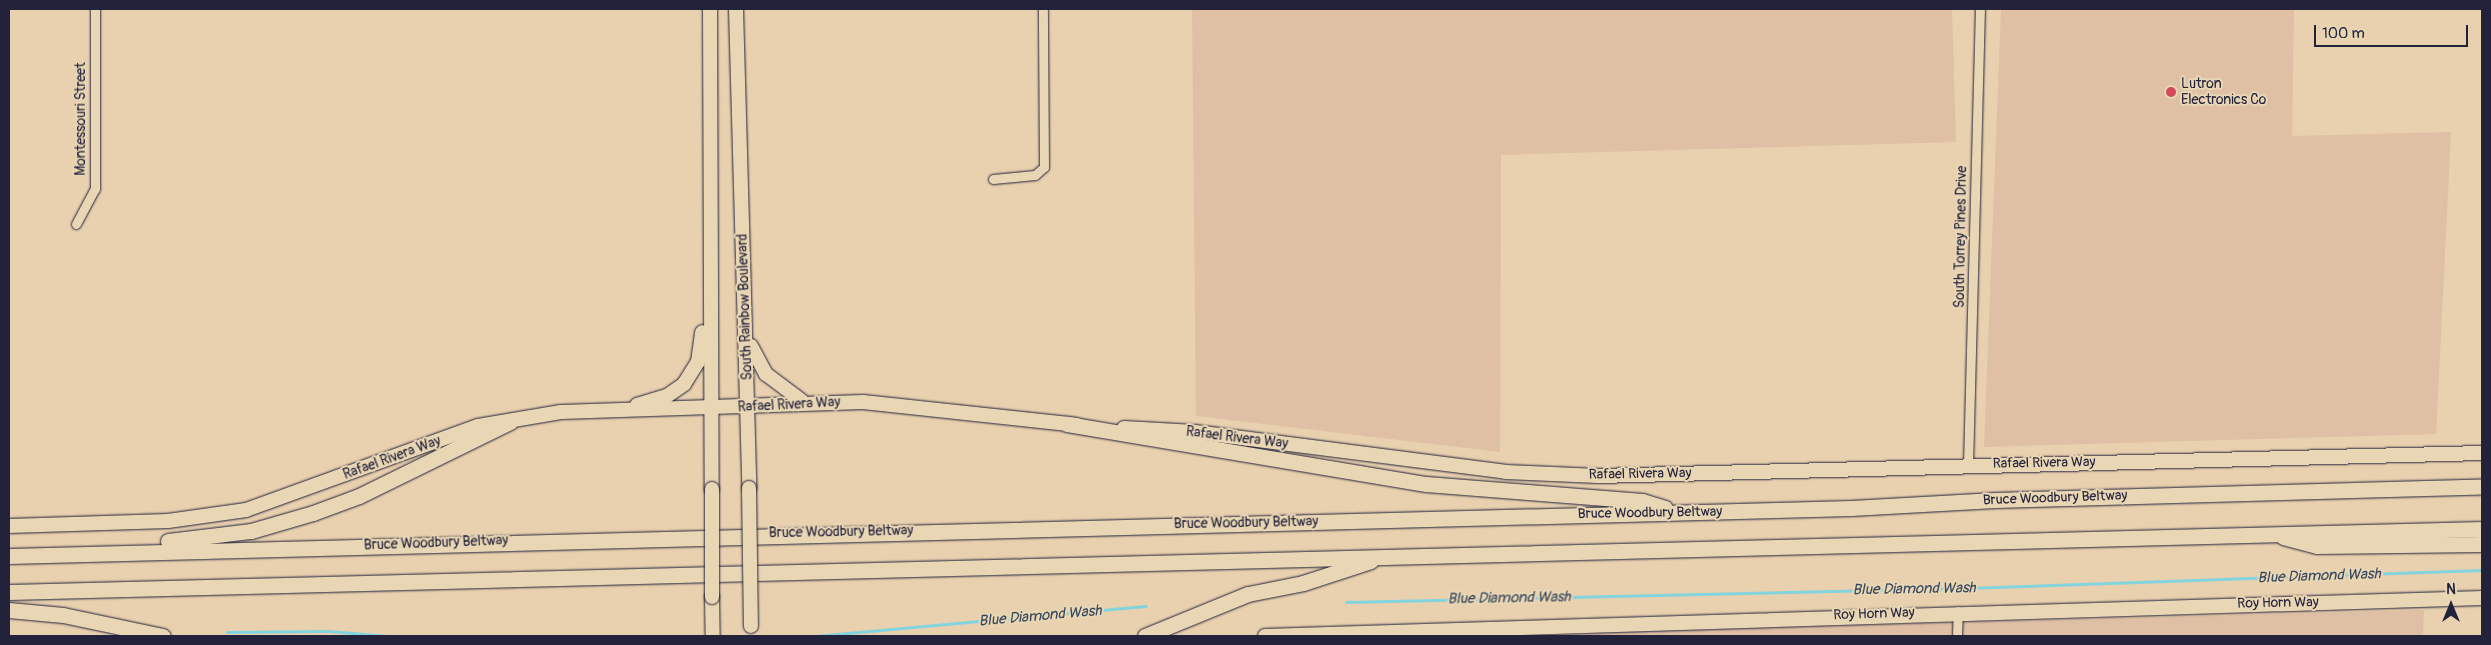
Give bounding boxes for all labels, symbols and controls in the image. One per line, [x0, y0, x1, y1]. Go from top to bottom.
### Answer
scale bar [2316, 15, 2470, 47]
text: 100 m [2322, 24, 2365, 43]
street label: Montessouri Street [73, 62, 89, 176]
place label: Lutron Electronics Co [2181, 76, 2266, 108]
marker: Lutron Electronics Co [2165, 86, 2177, 98]
street label: South Torrey Pines Drive [1951, 166, 1971, 308]
street label: South Rainbow Boulevard [734, 233, 756, 381]
street label: Rafael Rivera Way [737, 394, 841, 416]
street label: Rafael Rivera Way [1185, 423, 1289, 453]
street label: Rafael Rivera Way [341, 433, 443, 483]
street label: Rafael Rivera Way [1992, 454, 2096, 472]
street label: Rafael Rivera Way [1588, 465, 1692, 483]
street label: Bruce Woodbury Beltway [1982, 487, 2128, 509]
street label: Bruce Woodbury Beltway [1578, 503, 1722, 523]
street label: Bruce Woodbury Beltway [1174, 513, 1318, 533]
street label: Bruce Woodbury Beltway [769, 522, 913, 542]
street label: Bruce Woodbury Beltway [363, 532, 509, 554]
water label: Blue Diamond Wash [2257, 565, 2381, 587]
water label: Blue Diamond Wash [1852, 579, 1976, 599]
north arrow [2426, 580, 2476, 630]
text: N [2446, 581, 2456, 598]
water label: Blue Diamond Wash [1447, 588, 1571, 608]
street label: Roy Horn Way [2237, 594, 2319, 612]
water label: Blue Diamond Wash [978, 602, 1102, 630]
street label: Roy Horn Way [1833, 604, 1915, 624]

